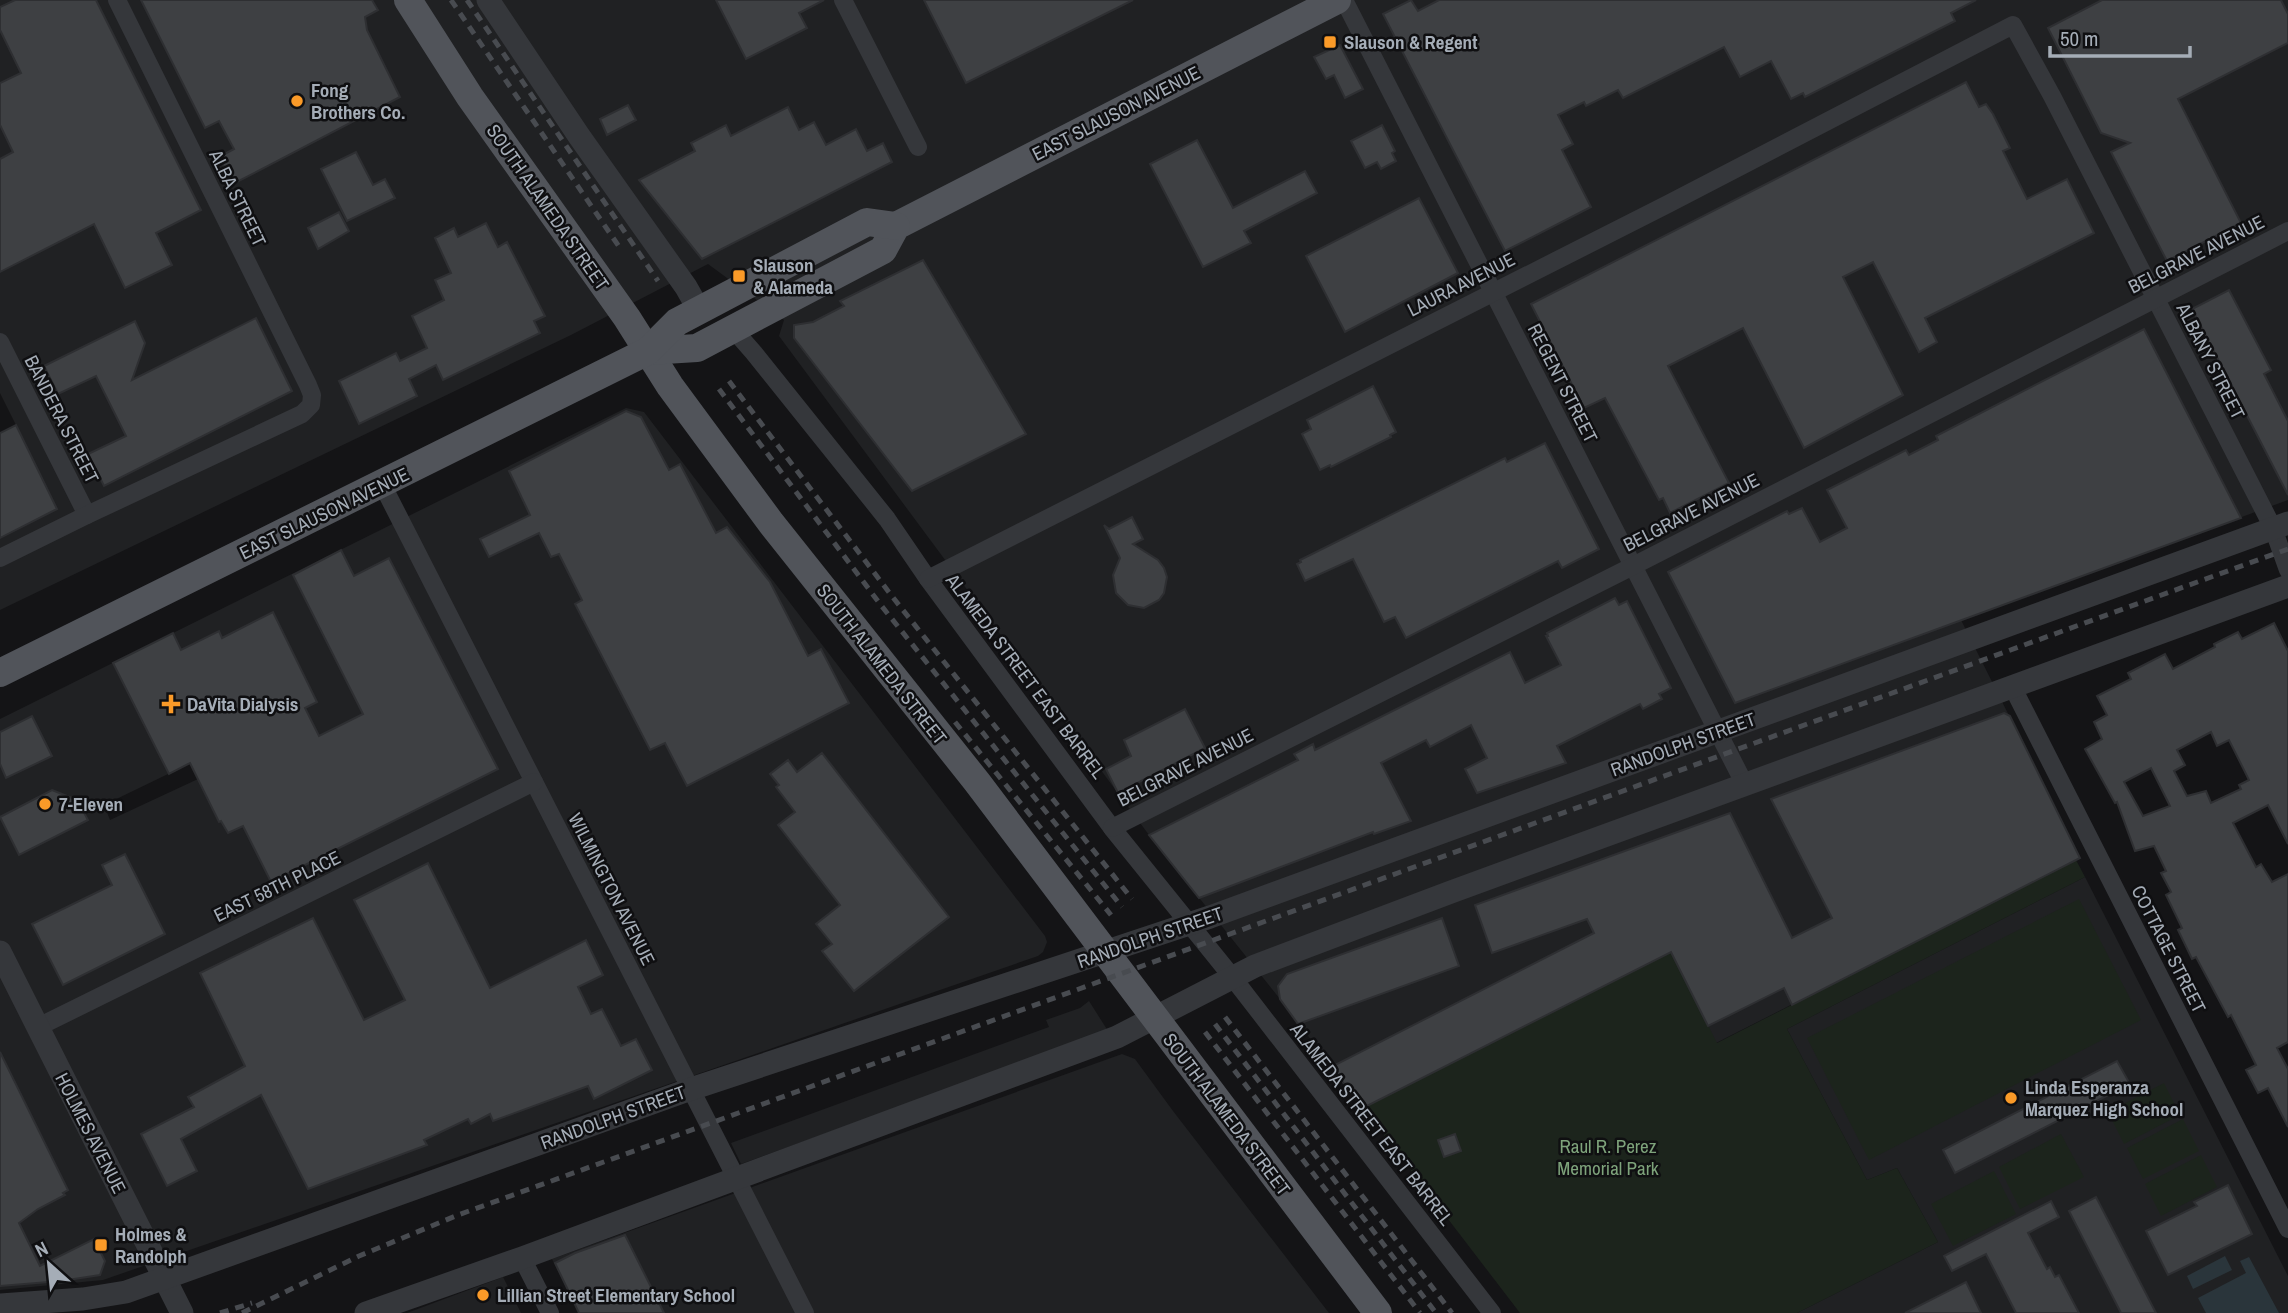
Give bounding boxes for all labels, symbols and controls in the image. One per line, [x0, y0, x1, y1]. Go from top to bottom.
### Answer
scale bar [2050, 14, 2190, 58]
text: 50 m [2060, 24, 2098, 53]
place label: Slauson & Regent [1344, 29, 1477, 55]
marker: Slauson & Regent [1322, 34, 1338, 50]
street label: EAST SLAUSON AVENUE [1027, 59, 1205, 167]
place label: Fong Brothers Co. [311, 77, 405, 125]
marker: Fong Brothers Co. [289, 93, 305, 109]
street label: SOUTH ALAMEDA STREET [481, 119, 616, 296]
street label: ALBA STREET [203, 144, 273, 251]
street label: BELGRAVE AVENUE [2124, 209, 2268, 299]
street label: LAURA AVENUE [1403, 246, 1519, 322]
place label: Slauson & Alameda [753, 252, 833, 300]
marker: Slauson & Alameda [731, 268, 747, 284]
street label: ALBANY STREET [2170, 298, 2252, 424]
street label: REGENT STREET [1522, 319, 1604, 447]
street label: BANDERA STREET [19, 351, 106, 488]
street label: EAST SLAUSON AVENUE [235, 461, 413, 565]
street label: BELGRAVE AVENUE [1619, 467, 1763, 557]
street label: ALAMEDA STREET EAST BARREL [940, 567, 1112, 784]
street label: SOUTH ALAMEDA STREET [811, 578, 953, 750]
place label: DaVita Dialysis [187, 691, 298, 717]
marker: DaVita Dialysis [161, 694, 181, 714]
street label: RANDOLPH STREET [1607, 706, 1759, 782]
street label: BELGRAVE AVENUE [1113, 722, 1257, 812]
place label: 7-Eleven [59, 791, 123, 817]
marker: 7-Eleven [37, 796, 53, 812]
street label: WILMINGTON AVENUE [562, 809, 662, 969]
street label: EAST 58TH PLACE [209, 844, 345, 928]
street label: COTTAGE STREET [2126, 881, 2213, 1018]
street label: RANDOLPH STREET [1074, 900, 1227, 974]
street label: ALAMEDA STREET EAST BARREL [1284, 1016, 1460, 1231]
street label: SOUTH ALAMEDA STREET [1157, 1027, 1297, 1201]
street label: HOLMES AVENUE [49, 1068, 133, 1198]
place label: Linda Esperanza Marquez High School [2025, 1074, 2183, 1122]
street label: RANDOLPH STREET [537, 1079, 689, 1155]
marker: Linda Esperanza Marquez High School [2003, 1090, 2019, 1106]
park label: Raul R. Perez Memorial Park [1557, 1133, 1659, 1181]
place label: Holmes & Randolph [115, 1221, 187, 1269]
north arrow [14, 1229, 84, 1299]
text: N [30, 1235, 52, 1263]
marker: Holmes & Randolph [93, 1237, 109, 1253]
place label: Lillian Street Elementary School [497, 1282, 735, 1308]
marker: Lillian Street Elementary School [475, 1287, 491, 1303]

